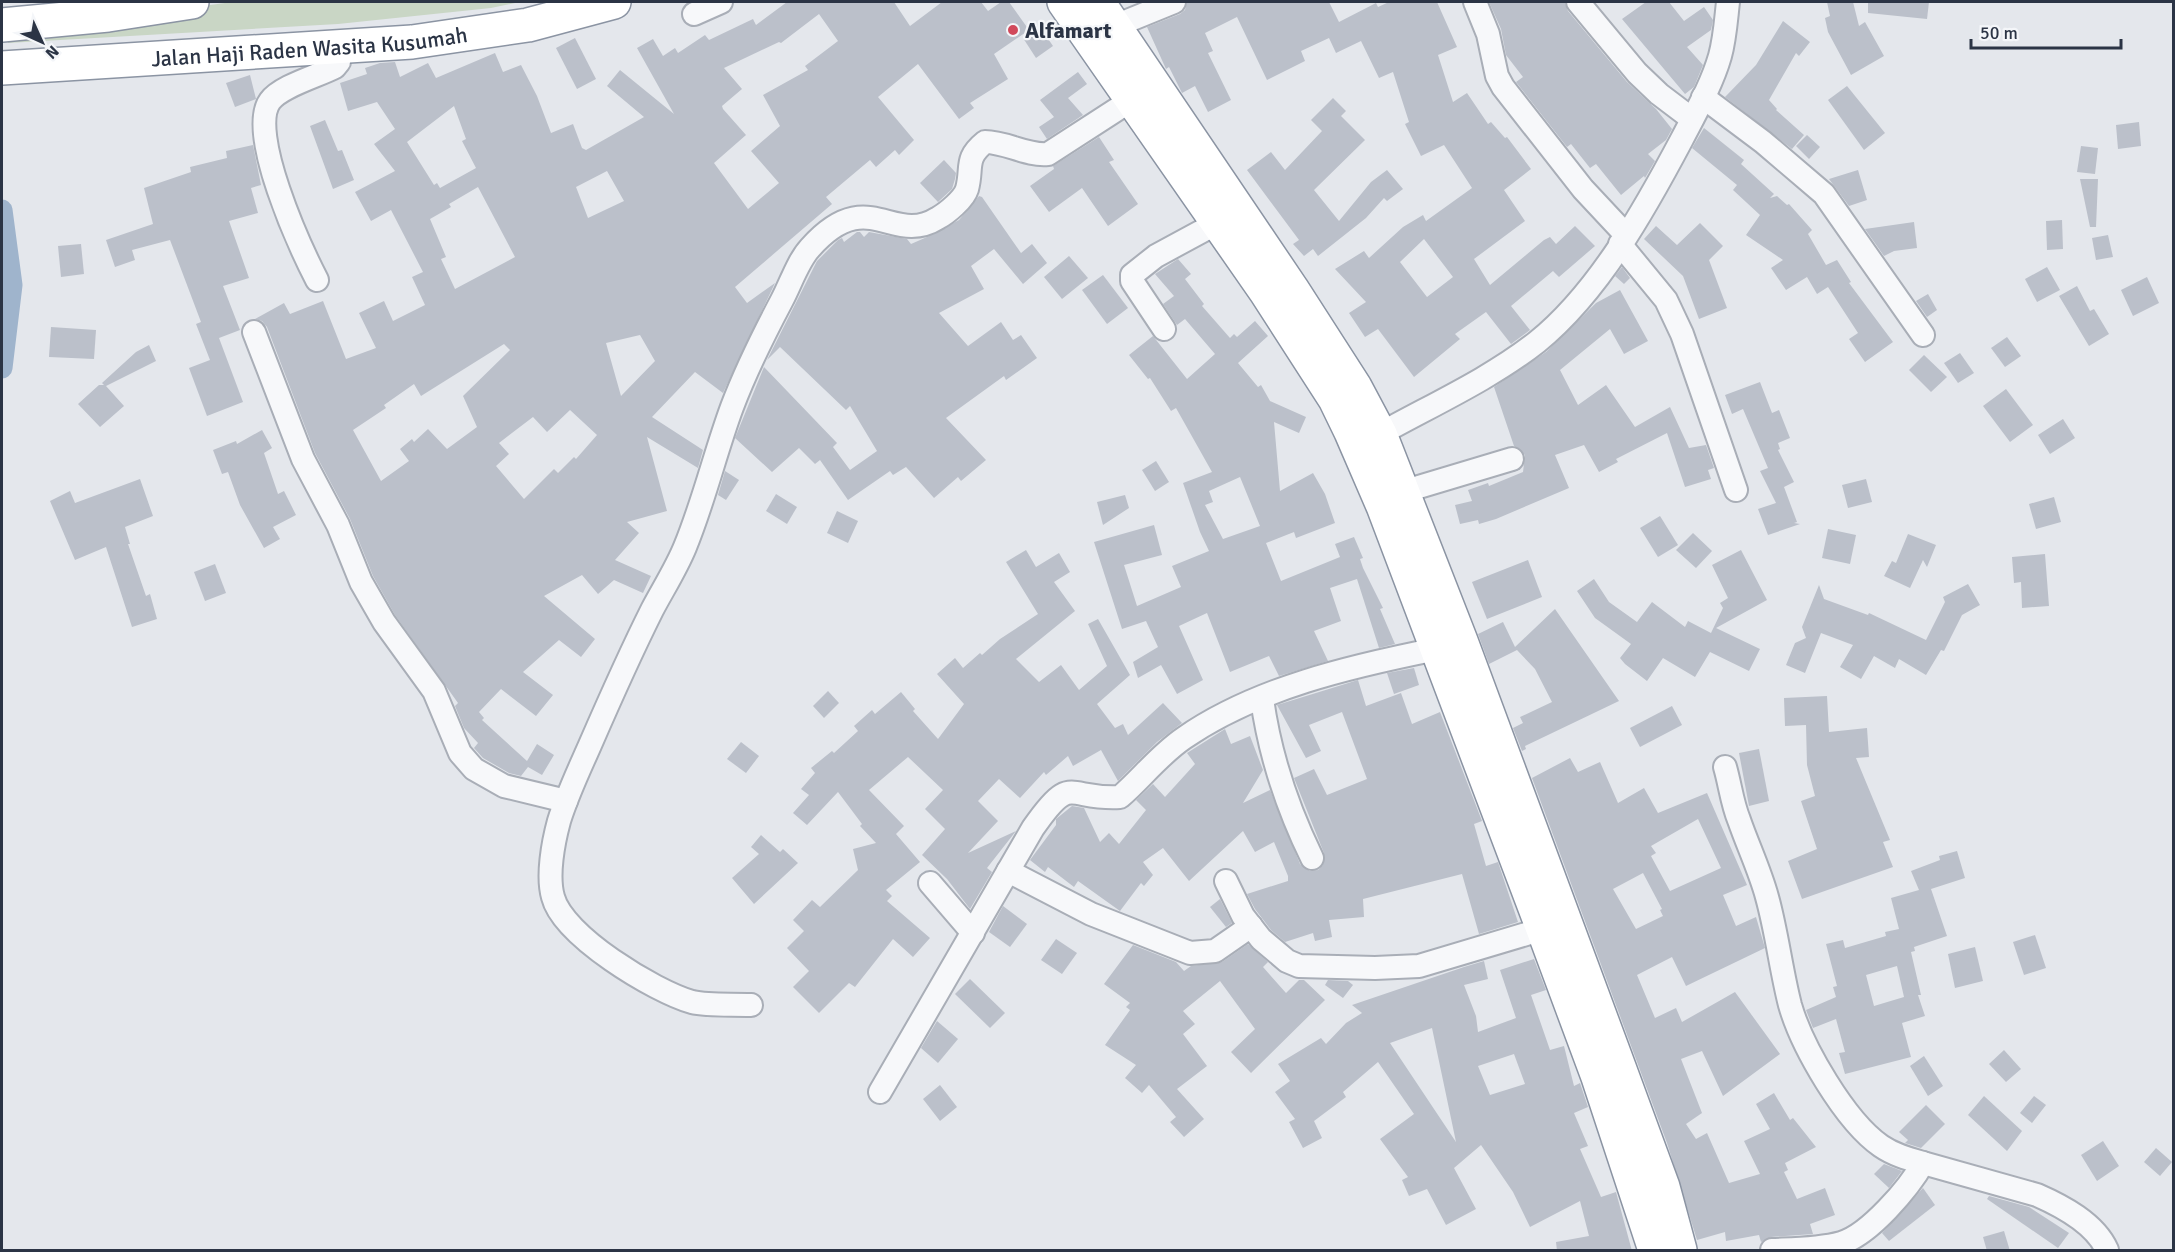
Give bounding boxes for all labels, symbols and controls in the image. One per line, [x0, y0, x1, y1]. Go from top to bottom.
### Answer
north arrow [12, 12, 72, 72]
scale bar [1971, 12, 2121, 50]
place label: Alfamart [1025, 17, 1112, 44]
street label: Jalan Haji Raden Wasita Kusumah [150, 21, 469, 72]
text: 50 m [1980, 22, 2018, 44]
marker: Alfamart [1006, 23, 1020, 37]
text: N [41, 41, 63, 63]

